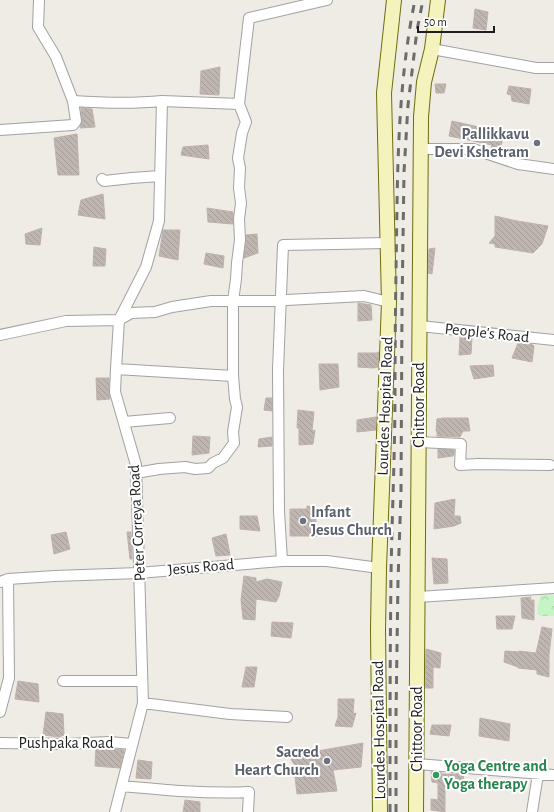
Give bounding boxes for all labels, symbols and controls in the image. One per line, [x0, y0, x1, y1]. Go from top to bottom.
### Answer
scale bar [418, 8, 494, 34]
text: 50 m [424, 16, 447, 28]
place label: Pallikkavu Devi Kshetram [434, 126, 530, 160]
marker: Pallikkavu Devi Kshetram [532, 138, 542, 148]
street label: People's Road [444, 321, 530, 345]
street label: Lourdes Hospital Road [375, 336, 395, 476]
street label: Chittoor Road [411, 362, 427, 448]
street label: Peter Correya Road [126, 464, 149, 582]
place label: Infant Jesus Church [311, 504, 392, 538]
marker: Infant Jesus Church [298, 516, 308, 526]
street label: Jesus Road [167, 556, 235, 578]
street label: Lourdes Hospital Road [370, 660, 388, 800]
street label: Chittoor Road [409, 686, 425, 772]
street label: Pushpaka Road [19, 735, 113, 751]
place label: Sacred Heart Church [234, 744, 320, 778]
marker: Sacred Heart Church [322, 756, 332, 766]
place label: Yoga Centre and Yoga therapy [444, 758, 548, 793]
marker: Yoga Centre and Yoga therapy [431, 770, 441, 780]

